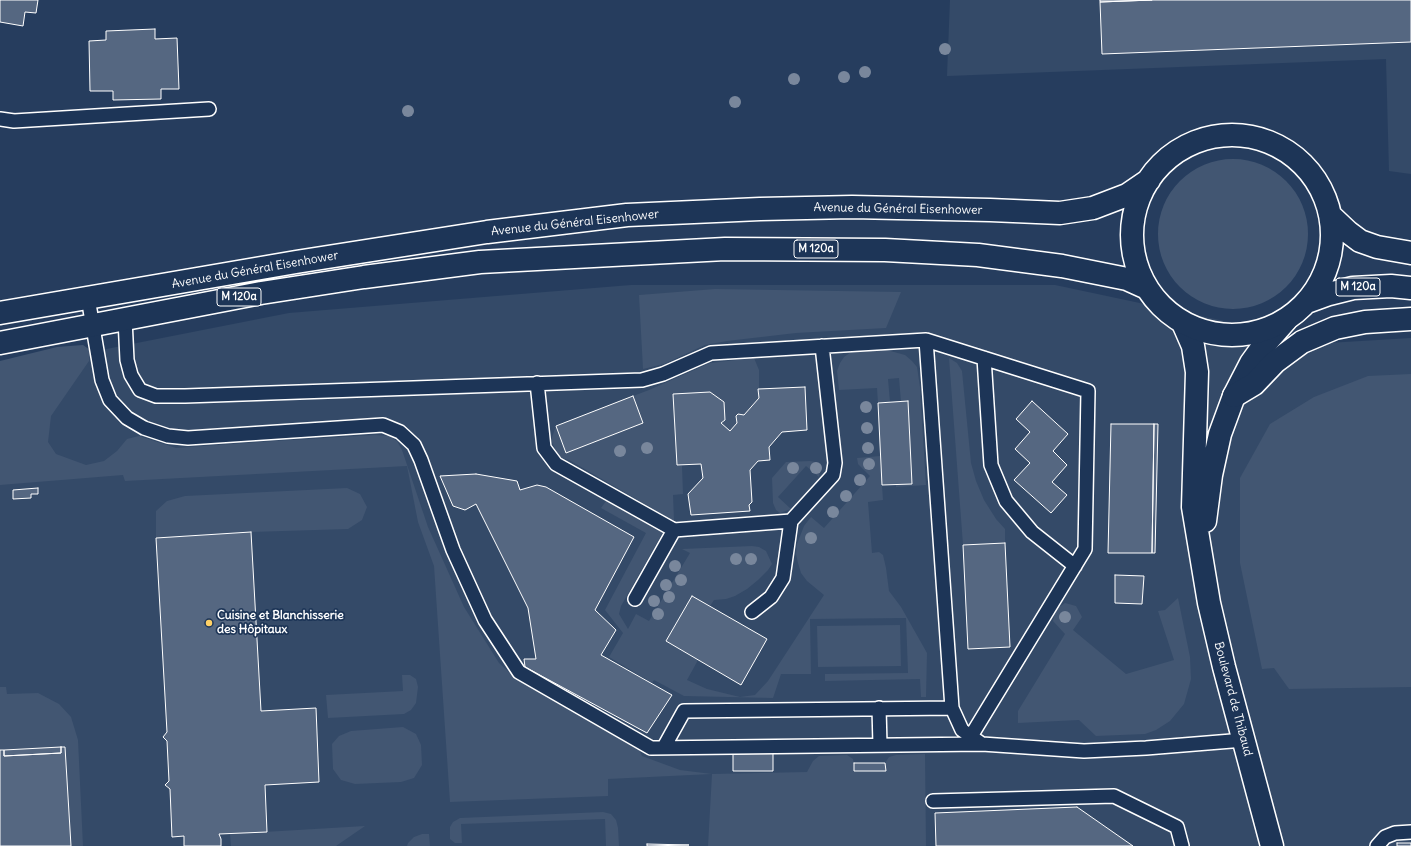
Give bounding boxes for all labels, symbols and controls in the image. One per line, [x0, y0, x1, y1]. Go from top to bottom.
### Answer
street label: Avenue du Général Eisenhower [813, 200, 983, 218]
street label: Avenue du Général Eisenhower [490, 207, 660, 239]
road number: M 120a [794, 240, 838, 258]
street label: Avenue du Général Eisenhower [171, 248, 339, 292]
road number: M 120a [1336, 278, 1380, 296]
road number: M 120a [217, 288, 261, 306]
place label: Cuisine et Blanchisserie des Hôpitaux [217, 609, 344, 637]
marker: Cuisine et Blanchisserie des Hôpitaux [204, 618, 214, 628]
street label: Boulevard de Thibaud [1211, 640, 1255, 758]

